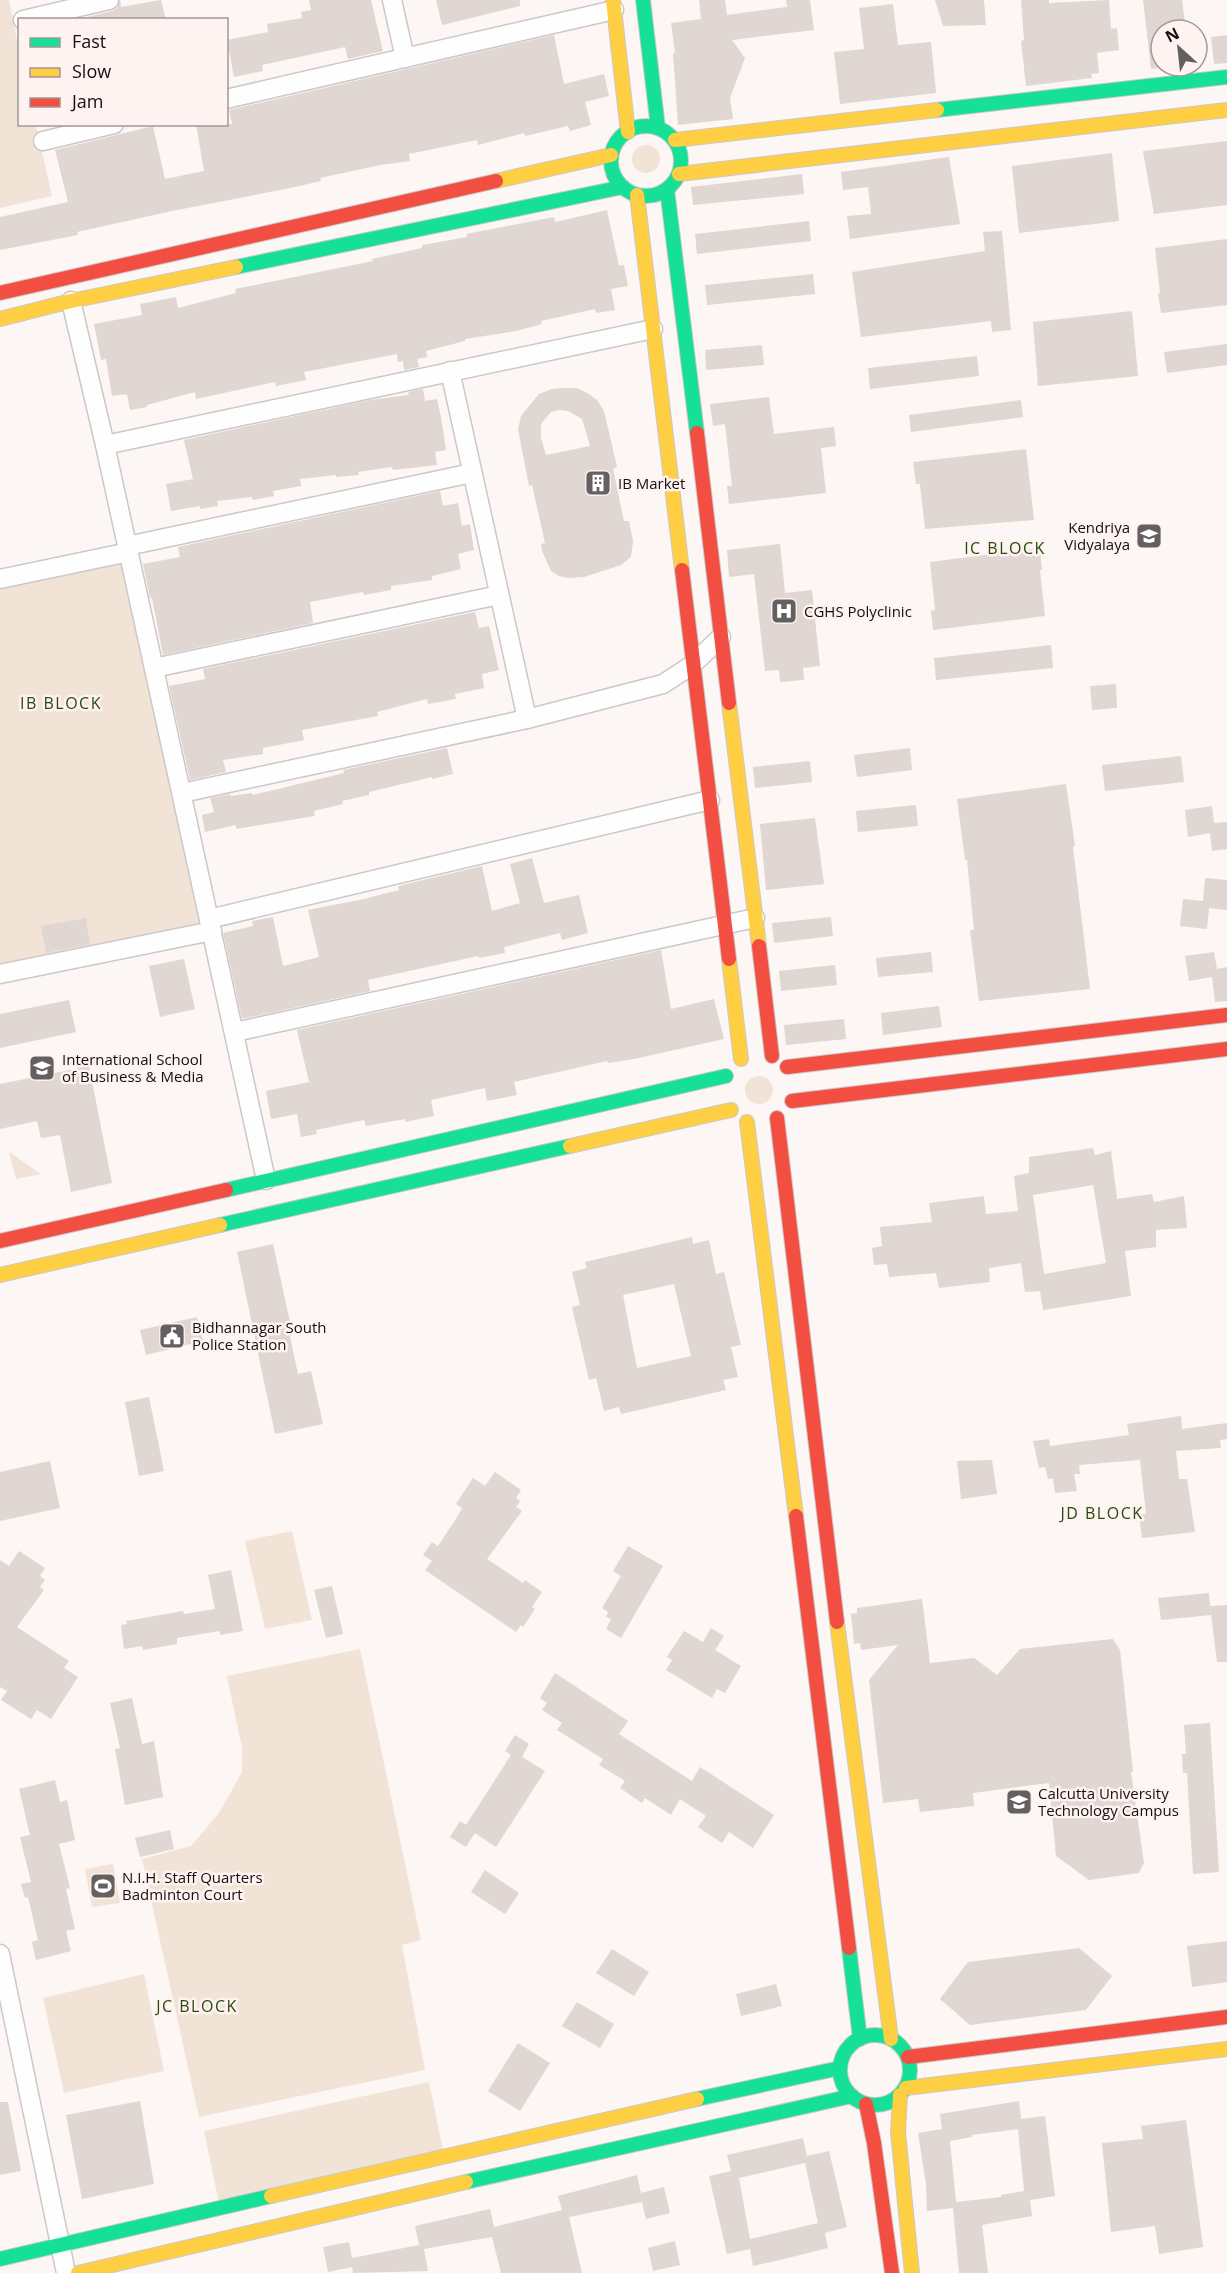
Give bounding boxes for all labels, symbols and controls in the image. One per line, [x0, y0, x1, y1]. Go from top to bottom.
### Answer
legend [18, 18, 228, 126]
north arrow [1149, 18, 1209, 78]
text: N [1161, 22, 1183, 47]
text: Fast [72, 29, 106, 53]
text: Slow [72, 59, 111, 83]
text: Jam [70, 89, 104, 113]
building icon: IB Market [583, 468, 613, 498]
place label: IB Market [618, 473, 685, 493]
place label: Kendriya Vidyalaya [1064, 517, 1130, 554]
school or university icon: Kendriya Vidyalaya [1134, 521, 1164, 551]
district label: IC BLOCK [964, 537, 1046, 559]
hospital icon: CGHS Polyclinic [769, 596, 799, 626]
place label: CGHS Polyclinic [804, 601, 912, 621]
district label: IB BLOCK [20, 692, 102, 714]
place label: International School of Business & Media [62, 1049, 204, 1086]
school or university icon: International School of Business & Media [27, 1053, 57, 1083]
place label: Bidhannagar South Police Station [192, 1317, 326, 1354]
public building icon: Bidhannagar South Police Station [157, 1321, 187, 1351]
district label: JD BLOCK [1058, 1502, 1144, 1524]
place label: Calcutta University Technology Campus [1038, 1783, 1179, 1820]
school or university icon: Calcutta University Technology Campus [1004, 1787, 1034, 1817]
place label: N.I.H. Staff Quarters Badminton Court [122, 1867, 263, 1904]
sports icon: N.I.H. Staff Quarters Badminton Court [88, 1871, 118, 1901]
district label: JC BLOCK [154, 1995, 238, 2017]

